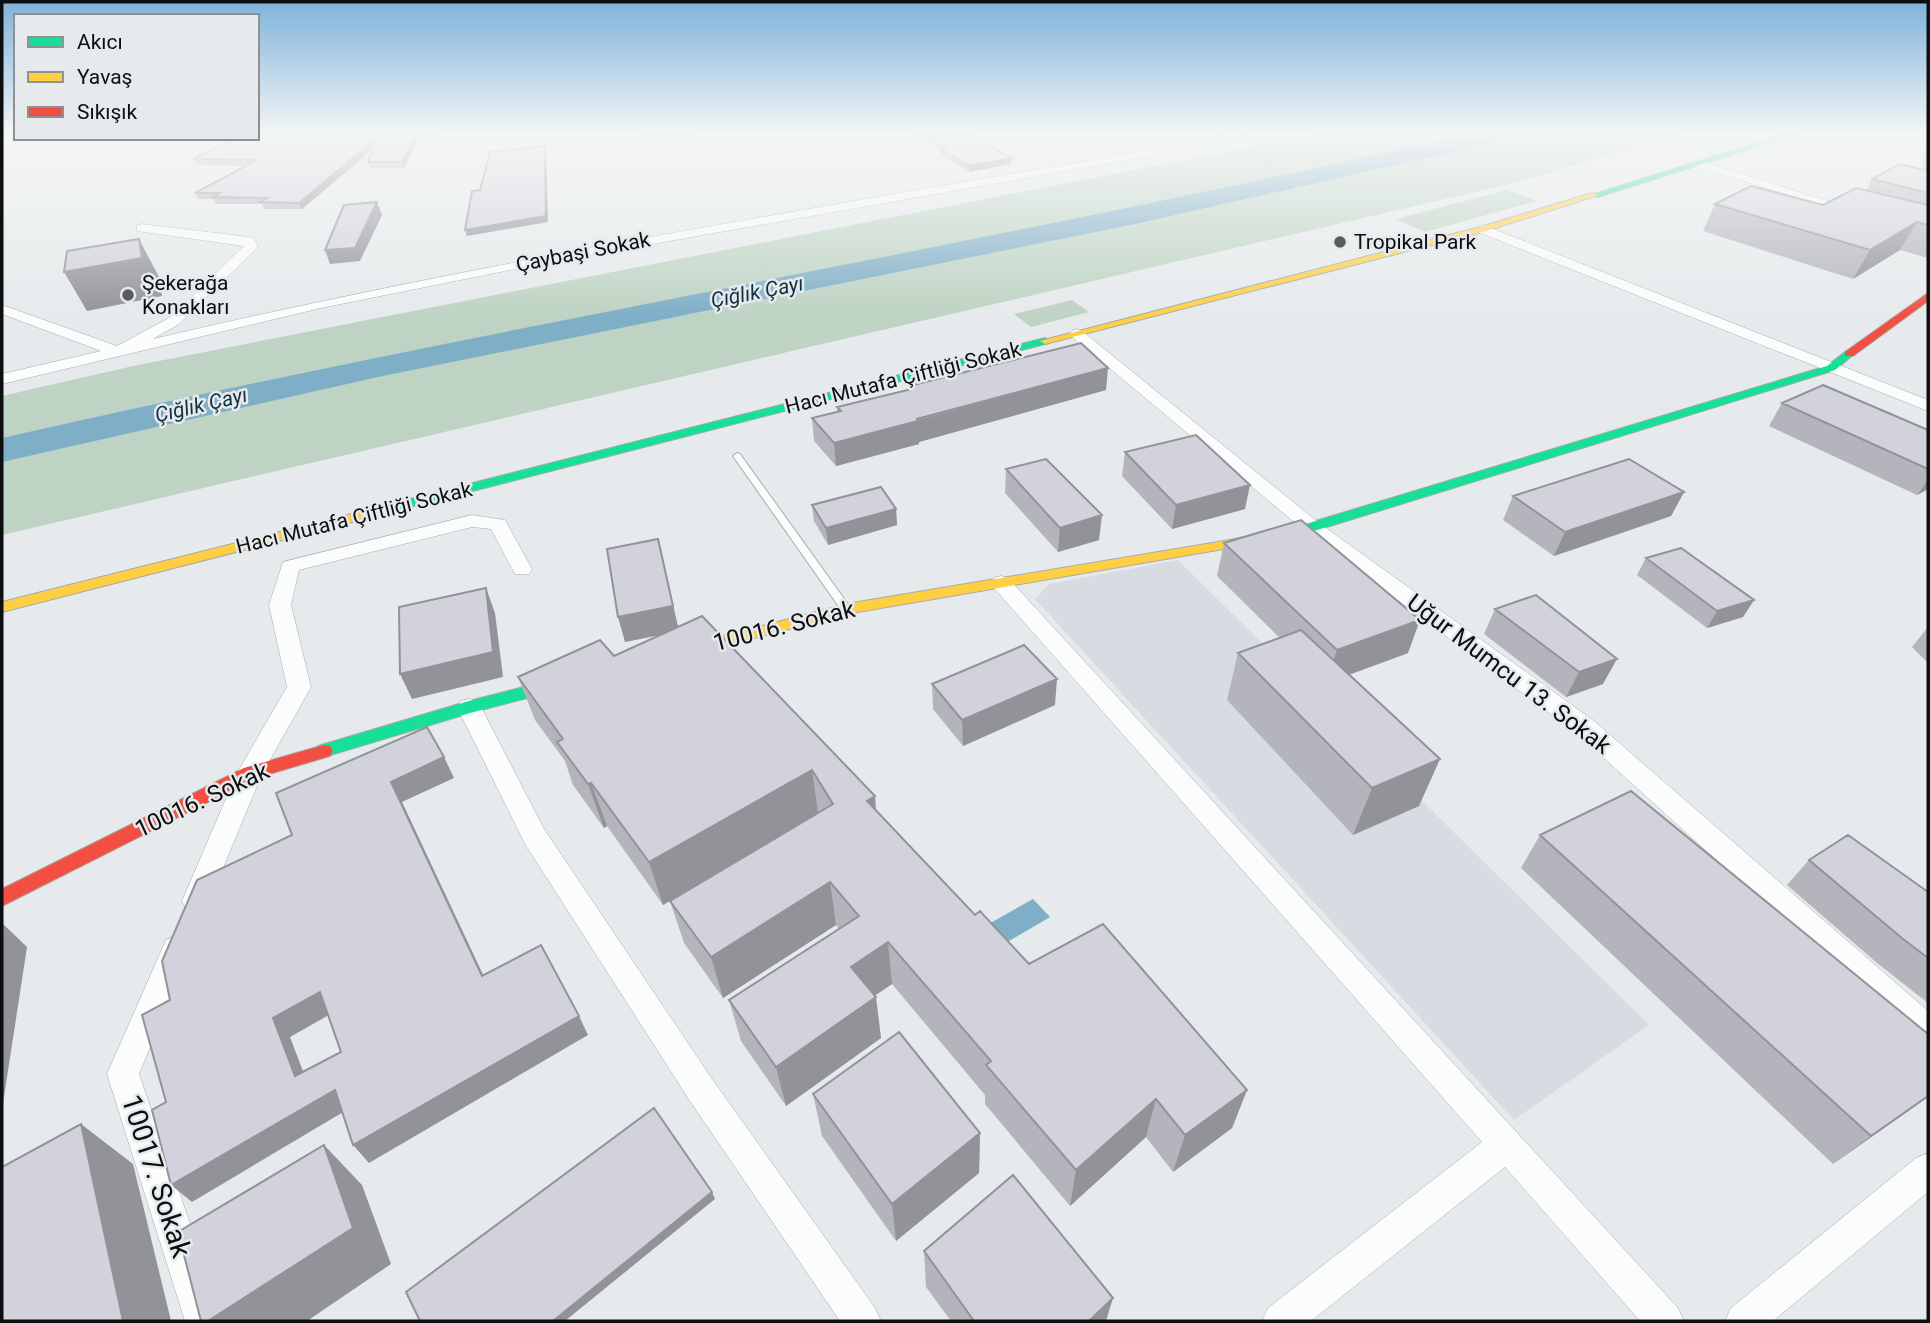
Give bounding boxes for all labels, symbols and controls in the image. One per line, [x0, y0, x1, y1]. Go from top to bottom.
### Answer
legend [14, 14, 259, 140]
text: Akıcı [77, 30, 123, 54]
text: Yavaş [77, 65, 132, 89]
text: Sıkışık [77, 100, 138, 124]
street label: Çaybaşi Sokak [514, 227, 653, 277]
place label: Tropikal Park [1354, 230, 1477, 254]
marker: Tropikal Park [1332, 234, 1348, 250]
place label: Şekerağa Konakları [142, 271, 229, 319]
water label: Çığlık Çayı [709, 271, 805, 313]
marker: Şekerağa Konakları [120, 287, 136, 303]
street label: Hacı Mutafa Çiftliği Sokak [783, 337, 1024, 419]
water label: Çığlık Çayı [152, 383, 250, 427]
street label: Hacı Mutafa Çiftliği Sokak [234, 477, 475, 559]
street label: Uğur Mumcu 13. Sokak [1402, 588, 1617, 760]
street label: 10016. Sokak [710, 595, 859, 657]
street label: 10016. Sokak [130, 756, 274, 843]
street label: 10017. Sokak [115, 1091, 199, 1262]

